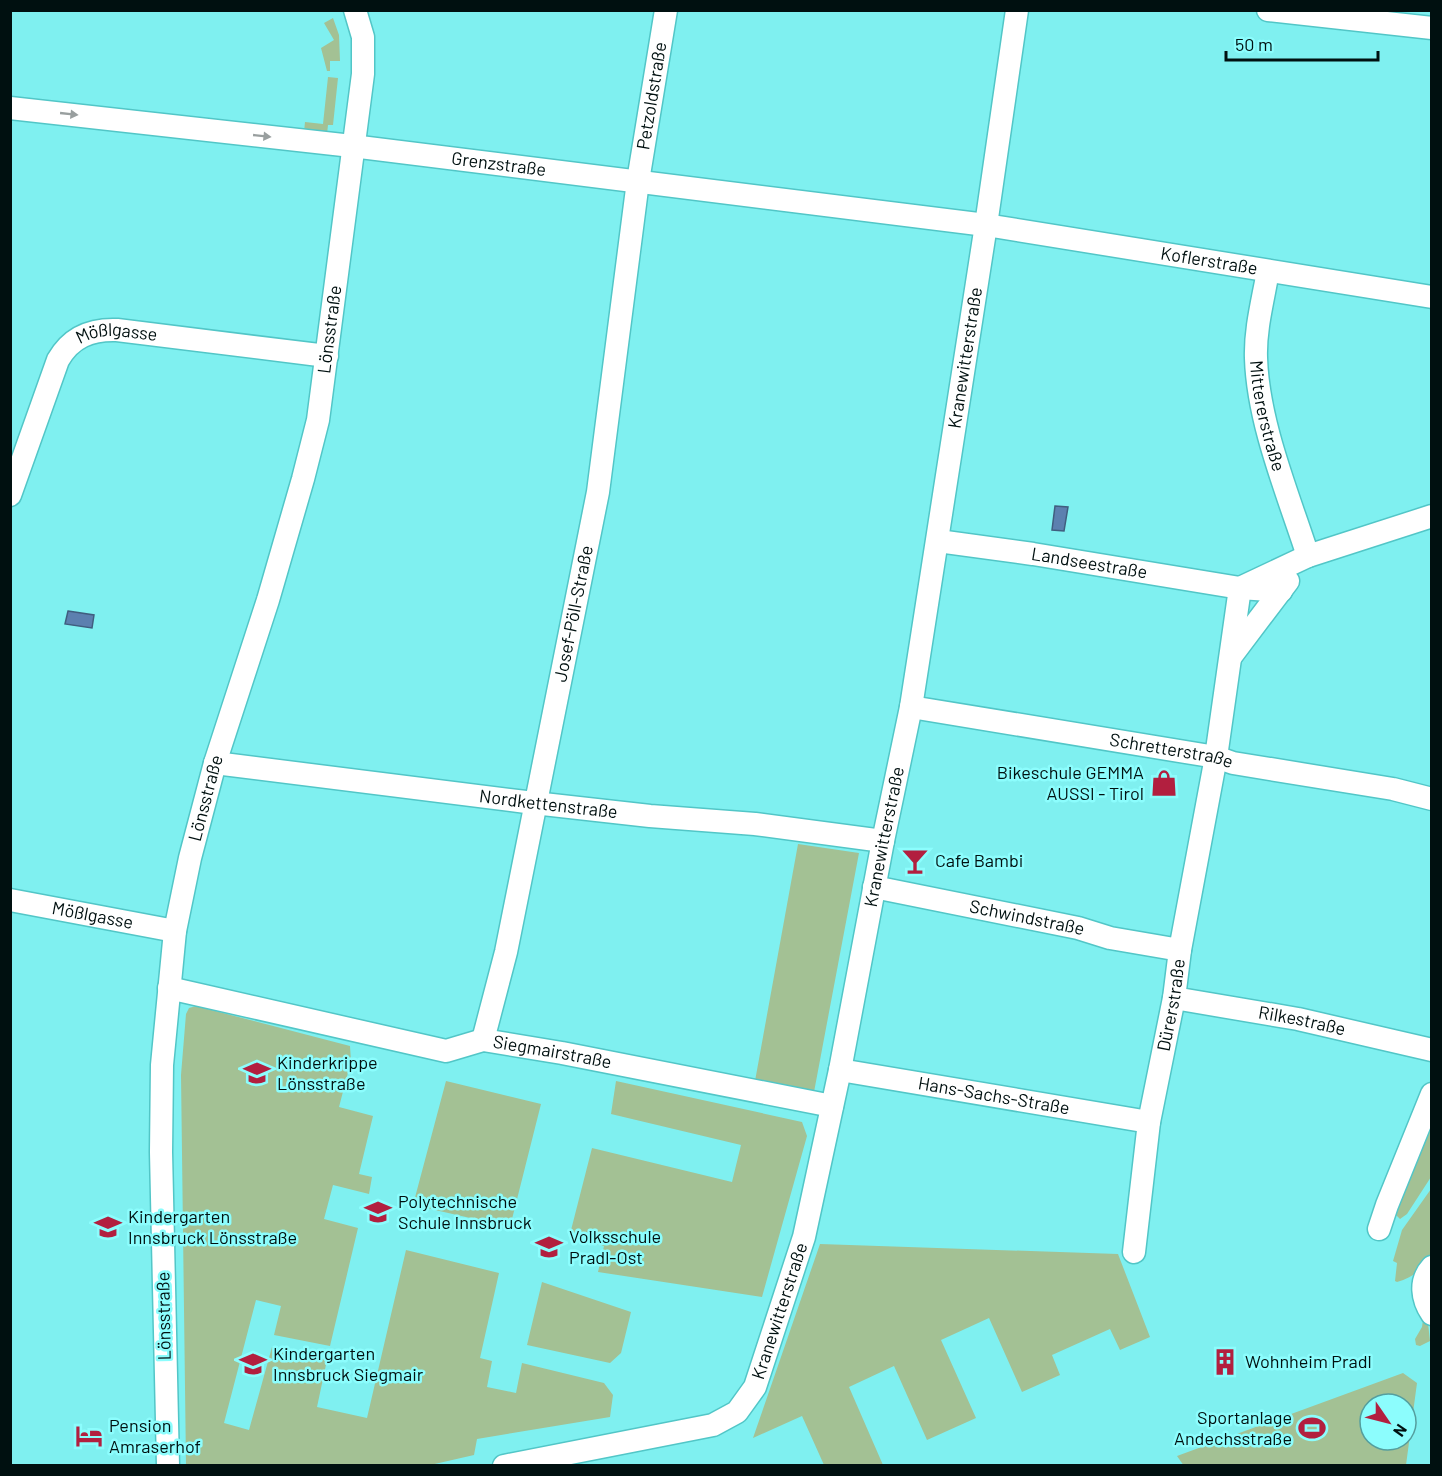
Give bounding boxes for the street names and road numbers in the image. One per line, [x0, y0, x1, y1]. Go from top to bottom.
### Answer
street label: Petzoldstraße [631, 40, 671, 151]
street label: Grenzstraße [450, 146, 548, 180]
street label: Koflerstraße [1159, 241, 1259, 279]
street label: Lönsstraße [312, 284, 345, 375]
street label: Kranewitterstraße [942, 285, 986, 430]
street label: Mößlgasse [72, 317, 159, 348]
street label: Mittererstraße [1246, 360, 1291, 474]
street label: Landseestraße [1030, 542, 1149, 583]
street label: Josef-Pöll-Straße [548, 543, 597, 684]
street label: Schretterstraße [1108, 728, 1236, 772]
street label: Lönsstraße [183, 752, 227, 844]
street label: Kranewitterstraße [859, 764, 908, 909]
street label: Nordkettenstraße [478, 784, 619, 822]
street label: Schwindstraße [968, 894, 1088, 939]
street label: Mößlgasse [50, 896, 135, 933]
street label: Dürerstraße [1152, 957, 1189, 1053]
street label: Rilkestraße [1257, 1000, 1348, 1040]
street label: Siegmairstraße [492, 1030, 614, 1073]
street label: Hans-Sachs-Straße [917, 1071, 1071, 1118]
street label: Kranewitterstraße [746, 1239, 811, 1382]
street label: Lönsstraße [151, 1272, 175, 1360]

